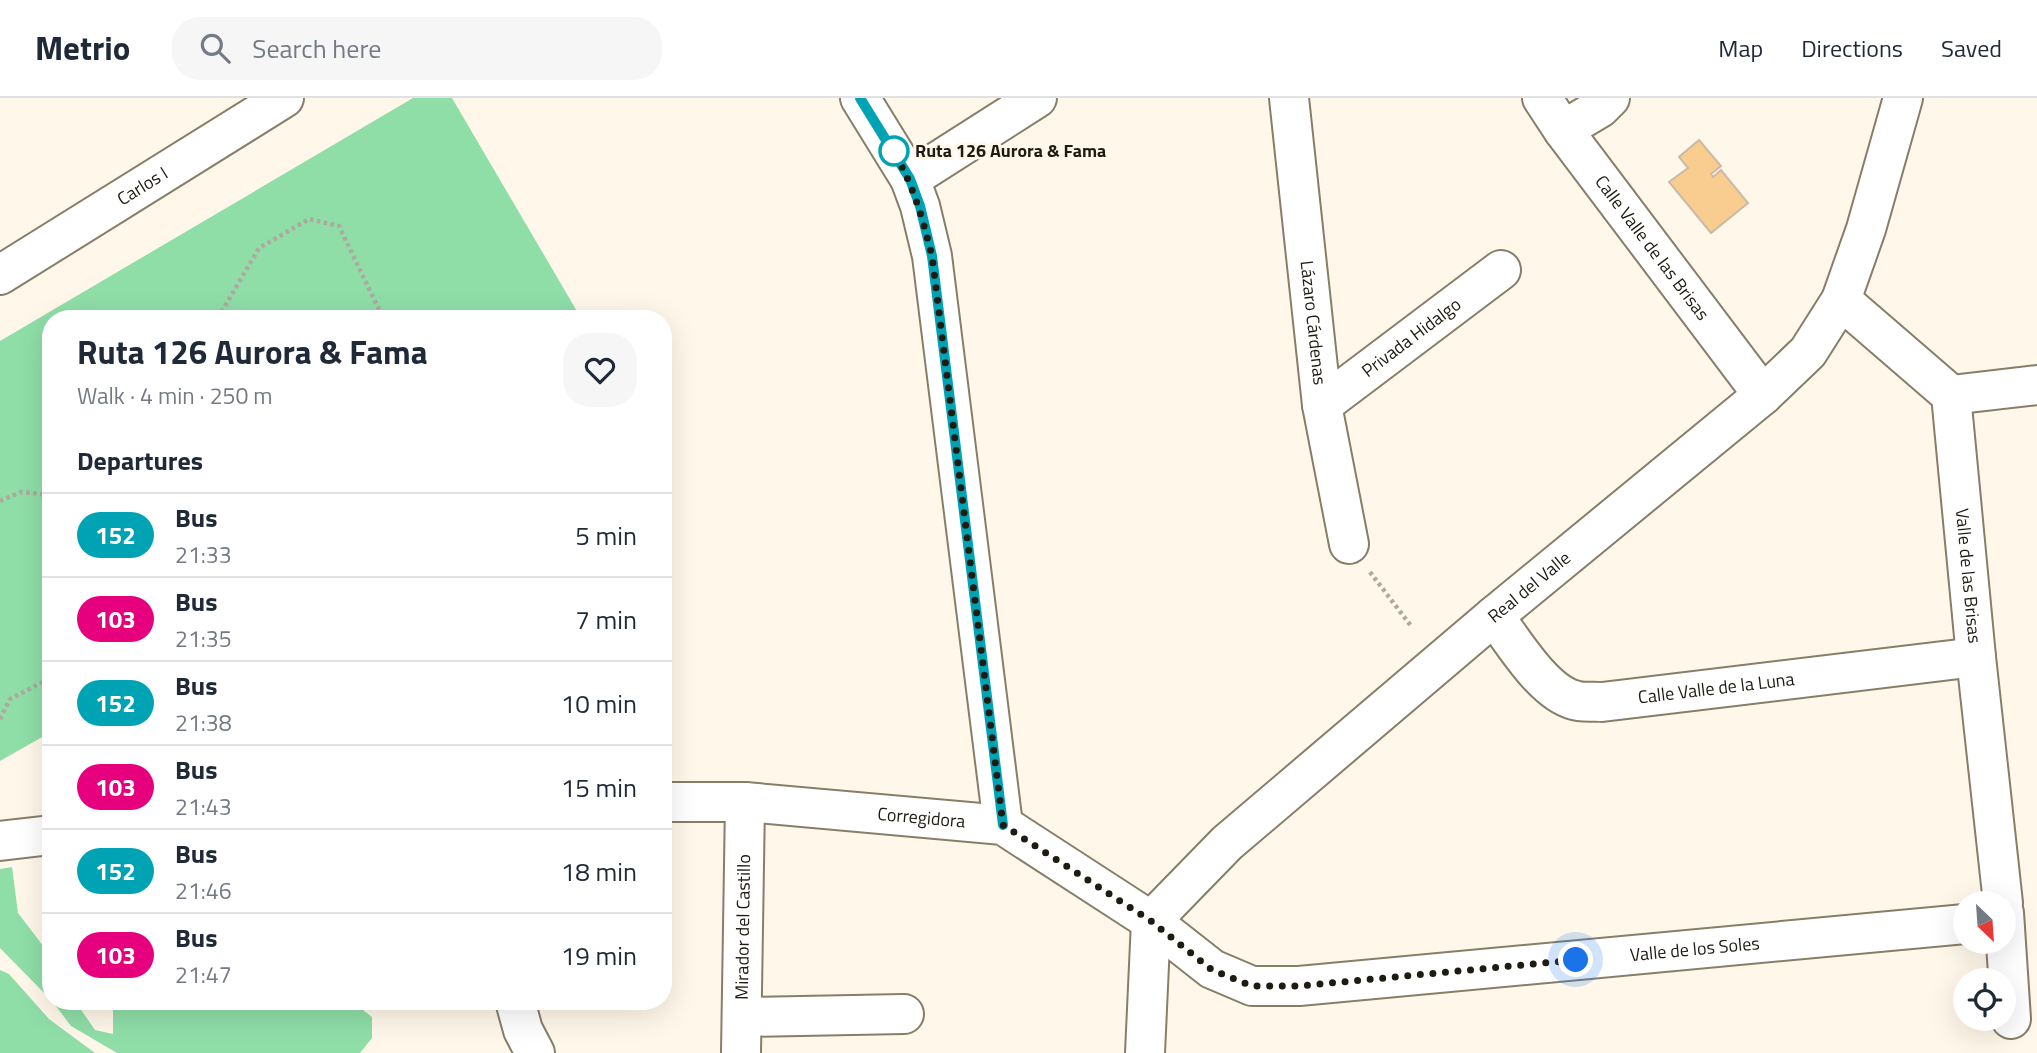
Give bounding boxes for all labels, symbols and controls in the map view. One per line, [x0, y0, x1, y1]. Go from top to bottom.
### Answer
search box [172, 17, 662, 80]
text: Metrio [35, 23, 130, 73]
icon: search [196, 29, 234, 67]
text: Search here [252, 29, 381, 68]
text: Map [1718, 30, 1763, 66]
text: Directions [1801, 30, 1903, 66]
text: Saved [1941, 30, 2002, 66]
marker: Ruta 126 Aurora & Fama [879, 136, 909, 166]
place label: Ruta 126 Aurora & Fama [915, 137, 1106, 164]
street label: Carlos I [112, 160, 173, 212]
street label: Calle Valle de las Brisas [1589, 169, 1716, 326]
street label: Lázaro Cárdenas [1294, 259, 1334, 386]
street label: Privada Hidalgo [1356, 291, 1467, 384]
text: Ruta 126 Aurora & Fama [77, 327, 428, 377]
button: heart [563, 333, 637, 407]
text: Walk · 4 min · 250 m [77, 378, 273, 413]
text: Departures [77, 441, 203, 480]
text: Bus [175, 498, 217, 537]
street label: Valle de las Brisas [1949, 507, 1989, 645]
text: 5 min [575, 516, 637, 555]
text: 152 [95, 517, 136, 553]
text: 21:33 [175, 537, 232, 572]
street label: Real del Valle [1481, 544, 1576, 629]
text: Bus [175, 582, 217, 621]
text: 7 min [575, 600, 637, 639]
text: 103 [95, 601, 136, 637]
text: 21:35 [175, 621, 232, 656]
street label: Calle Valle de la Luna [1636, 665, 1796, 711]
text: Bus [175, 666, 217, 705]
text: 10 min [561, 684, 637, 723]
text: 152 [95, 685, 136, 721]
text: 21:38 [175, 705, 232, 740]
text: Bus [175, 750, 217, 789]
text: 15 min [561, 768, 637, 807]
text: 103 [95, 769, 136, 805]
text: 21:43 [175, 789, 232, 824]
street label: Corregidora [876, 800, 966, 835]
text: Bus [175, 834, 217, 873]
text: 18 min [561, 852, 637, 891]
text: 152 [95, 853, 136, 889]
street label: Mirador del Castillo [728, 854, 757, 1000]
text: 21:46 [175, 873, 232, 908]
north arrow [1953, 891, 2016, 954]
map controls [1953, 891, 2016, 1031]
text: Bus [175, 918, 217, 957]
street label: Valle de los Soles [1629, 929, 1761, 968]
text: 19 min [561, 936, 637, 975]
text: 103 [95, 937, 136, 973]
your location [1558, 942, 1593, 977]
text: 21:47 [175, 957, 232, 992]
button: locate [1953, 968, 2016, 1031]

